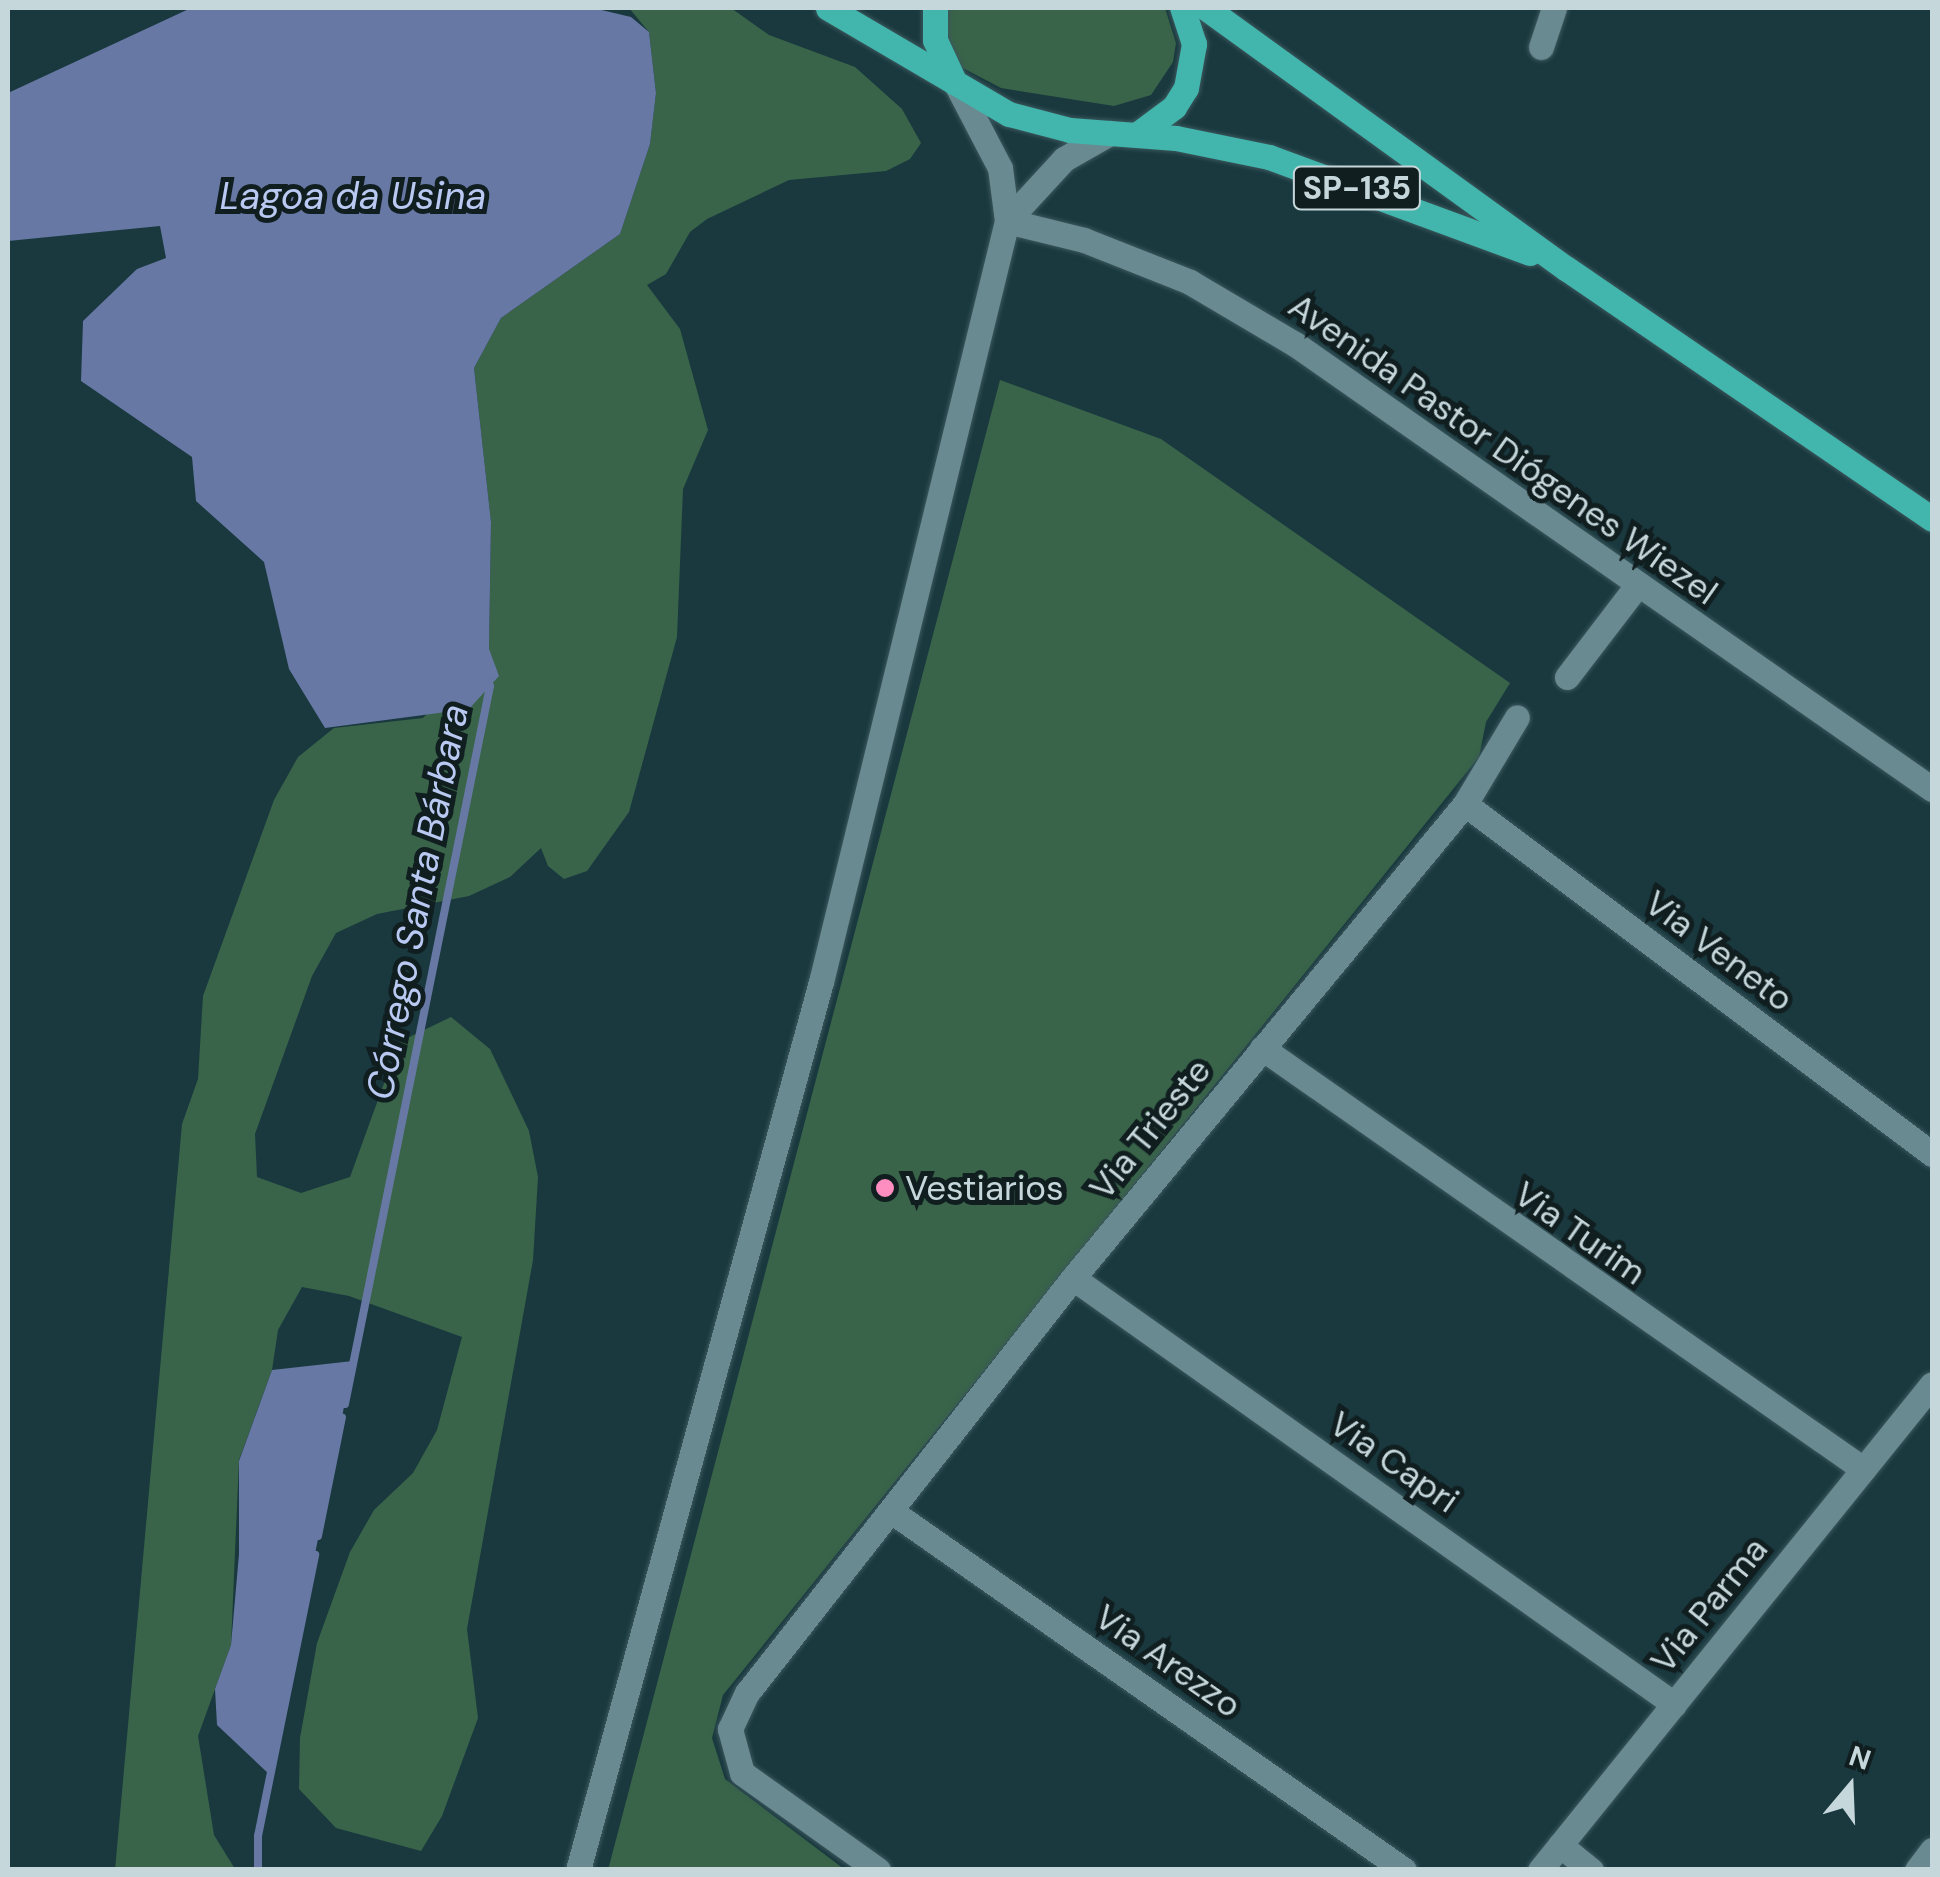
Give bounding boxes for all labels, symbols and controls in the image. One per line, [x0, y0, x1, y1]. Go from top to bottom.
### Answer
road number: SP-135 [1292, 161, 1422, 215]
water label: Lagoa da Usina [219, 174, 487, 220]
street label: Avenida Pastor Diógenes Wiezel [1281, 285, 1725, 613]
water label: Córrego Santa Bárbara [357, 700, 479, 1104]
street label: Via Veneto [1637, 882, 1801, 1020]
street label: Via Trieste [1081, 1050, 1219, 1208]
place label: Vestiarios [905, 1167, 1064, 1209]
street label: Via Turim [1506, 1173, 1654, 1293]
marker: Vestiarios [874, 1177, 896, 1199]
street label: Via Capri [1322, 1402, 1466, 1522]
street label: Via Parma [1642, 1529, 1776, 1681]
street label: Via Arezzo [1087, 1596, 1249, 1726]
north arrow [1800, 1737, 1900, 1837]
text: N [1844, 1737, 1876, 1779]

